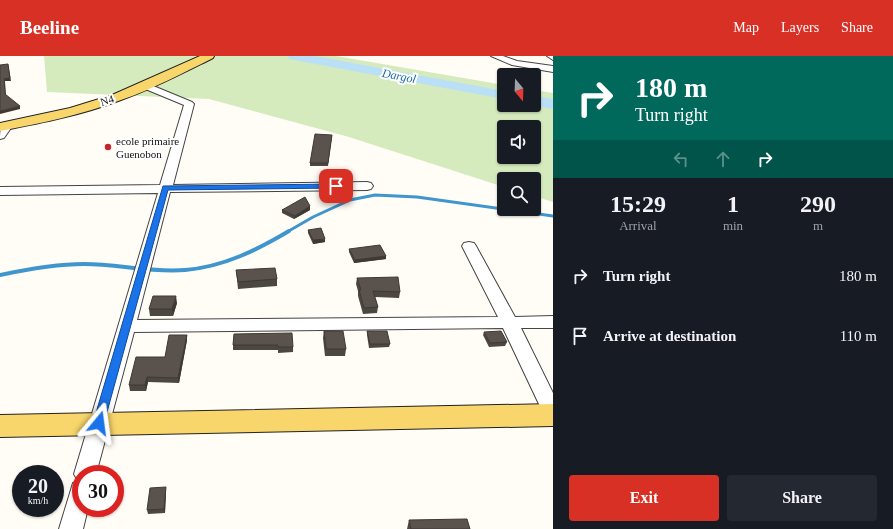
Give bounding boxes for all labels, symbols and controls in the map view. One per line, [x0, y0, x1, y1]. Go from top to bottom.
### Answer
text: Beeline [20, 17, 79, 38]
text: Map [733, 20, 759, 35]
text: Layers [781, 20, 819, 35]
text: Share [841, 20, 873, 35]
water label: Dargol [380, 66, 418, 86]
north arrow [497, 68, 541, 112]
map controls [497, 68, 541, 216]
icon: right [569, 72, 621, 124]
text: 180 m [635, 72, 707, 103]
street label: N4 [99, 92, 116, 108]
text: Turn right [635, 105, 708, 125]
button: sound [497, 120, 541, 164]
place label: ecole primaire Guenobon [116, 135, 179, 160]
marker: ecole primaire Guenobon [103, 142, 113, 152]
icon: left [670, 148, 692, 170]
icon: ahead [712, 148, 734, 170]
icon: right [754, 148, 776, 170]
pin [319, 169, 353, 203]
button: search [497, 172, 541, 216]
icon: arrive [325, 175, 347, 197]
text: 15:29 [610, 191, 666, 217]
text: 1 [727, 191, 739, 217]
text: 290 [800, 191, 836, 217]
text: Arrival [619, 218, 657, 233]
text: min [723, 218, 743, 233]
text: m [813, 218, 823, 233]
icon: right [569, 265, 591, 287]
text: Turn right [603, 268, 670, 284]
text: 180 m [839, 268, 877, 284]
icon: arrive [569, 325, 591, 347]
text: Arrive at destination [603, 328, 736, 344]
text: 110 m [840, 328, 877, 344]
position arrow [78, 402, 120, 444]
speed limit sign: 30 [72, 465, 124, 517]
text: 20 [28, 475, 48, 497]
button: Exit [569, 475, 719, 521]
button: Share [727, 475, 877, 521]
text: km/h [28, 495, 48, 506]

